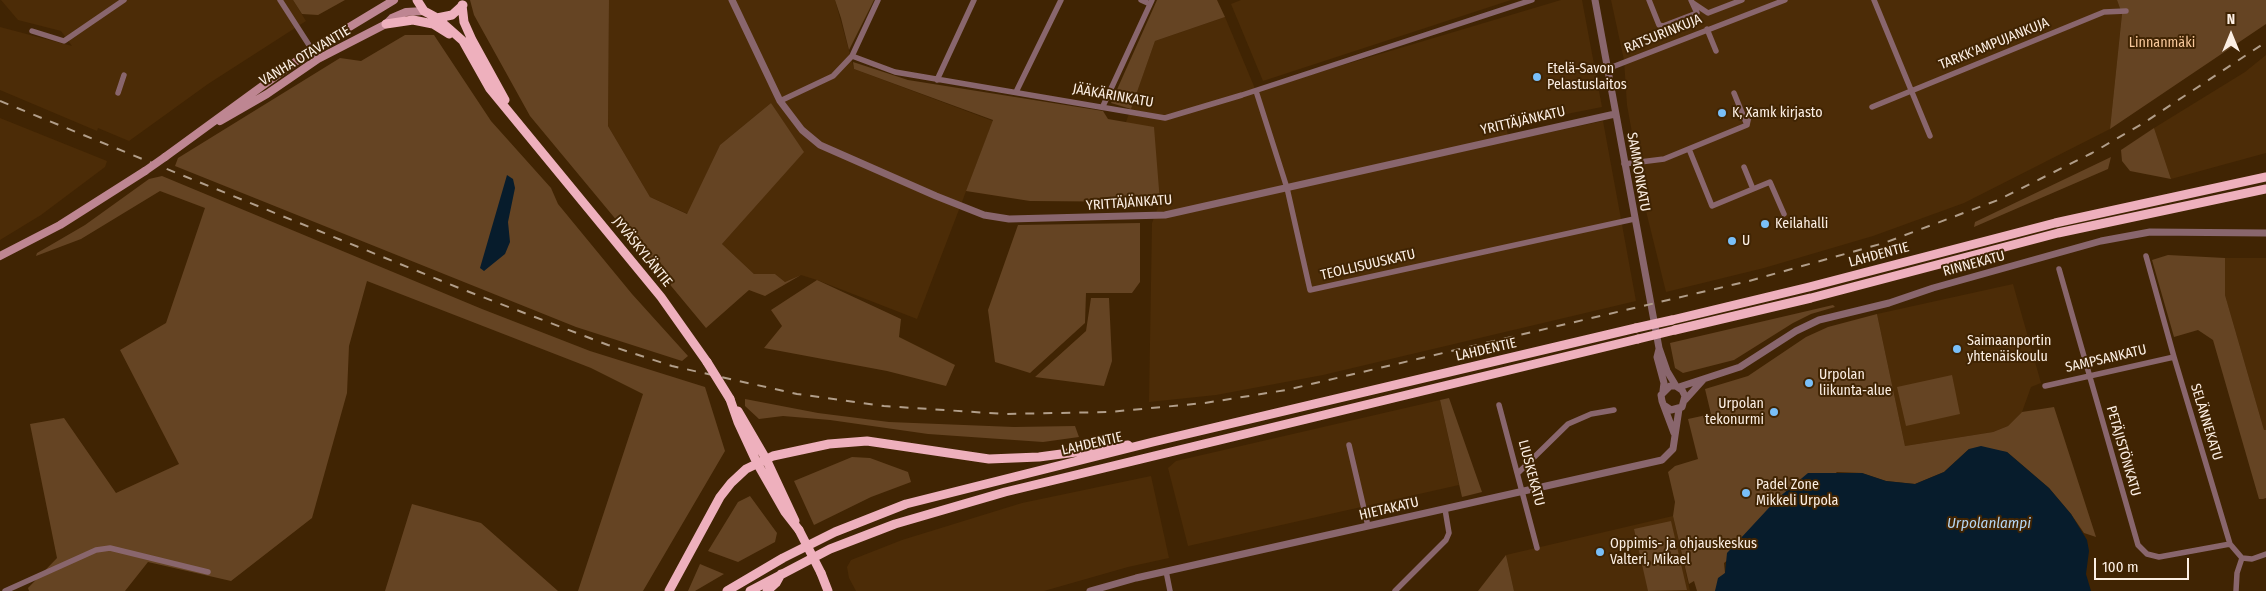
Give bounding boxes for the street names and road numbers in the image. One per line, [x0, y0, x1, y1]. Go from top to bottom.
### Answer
street label: RATSURINKUJA [1622, 11, 1704, 57]
street label: TARKK'AMPUJANKUJA [1937, 14, 2051, 74]
street label: VANHA OTAVANTIE [257, 22, 353, 90]
street label: JÄÄKÄRINKATU [1071, 81, 1155, 111]
street label: YRITTÄJÄNKATU [1479, 103, 1567, 139]
street label: SAMMONKATU [1623, 131, 1653, 213]
street label: YRITTÄJÄNKATU [1085, 192, 1173, 214]
street label: JYVÄSKYLÄNTIE [609, 214, 675, 290]
street label: LAHDENTIE [1847, 239, 1911, 271]
street label: TEOLLISUUSKATU [1319, 246, 1417, 284]
street label: RINNEKATU [1941, 248, 2007, 280]
street label: LAHDENTIE [1454, 335, 1518, 365]
street label: SAMPSANKATU [2064, 342, 2148, 376]
street label: SELÄNNEKATU [2186, 382, 2226, 462]
street label: PETÄJISTÖNKATU [2102, 404, 2144, 498]
street label: LAHDENTIE [1060, 429, 1124, 459]
street label: LIUSKEKATU [1514, 438, 1548, 508]
street label: HIETAKATU [1358, 494, 1420, 524]

